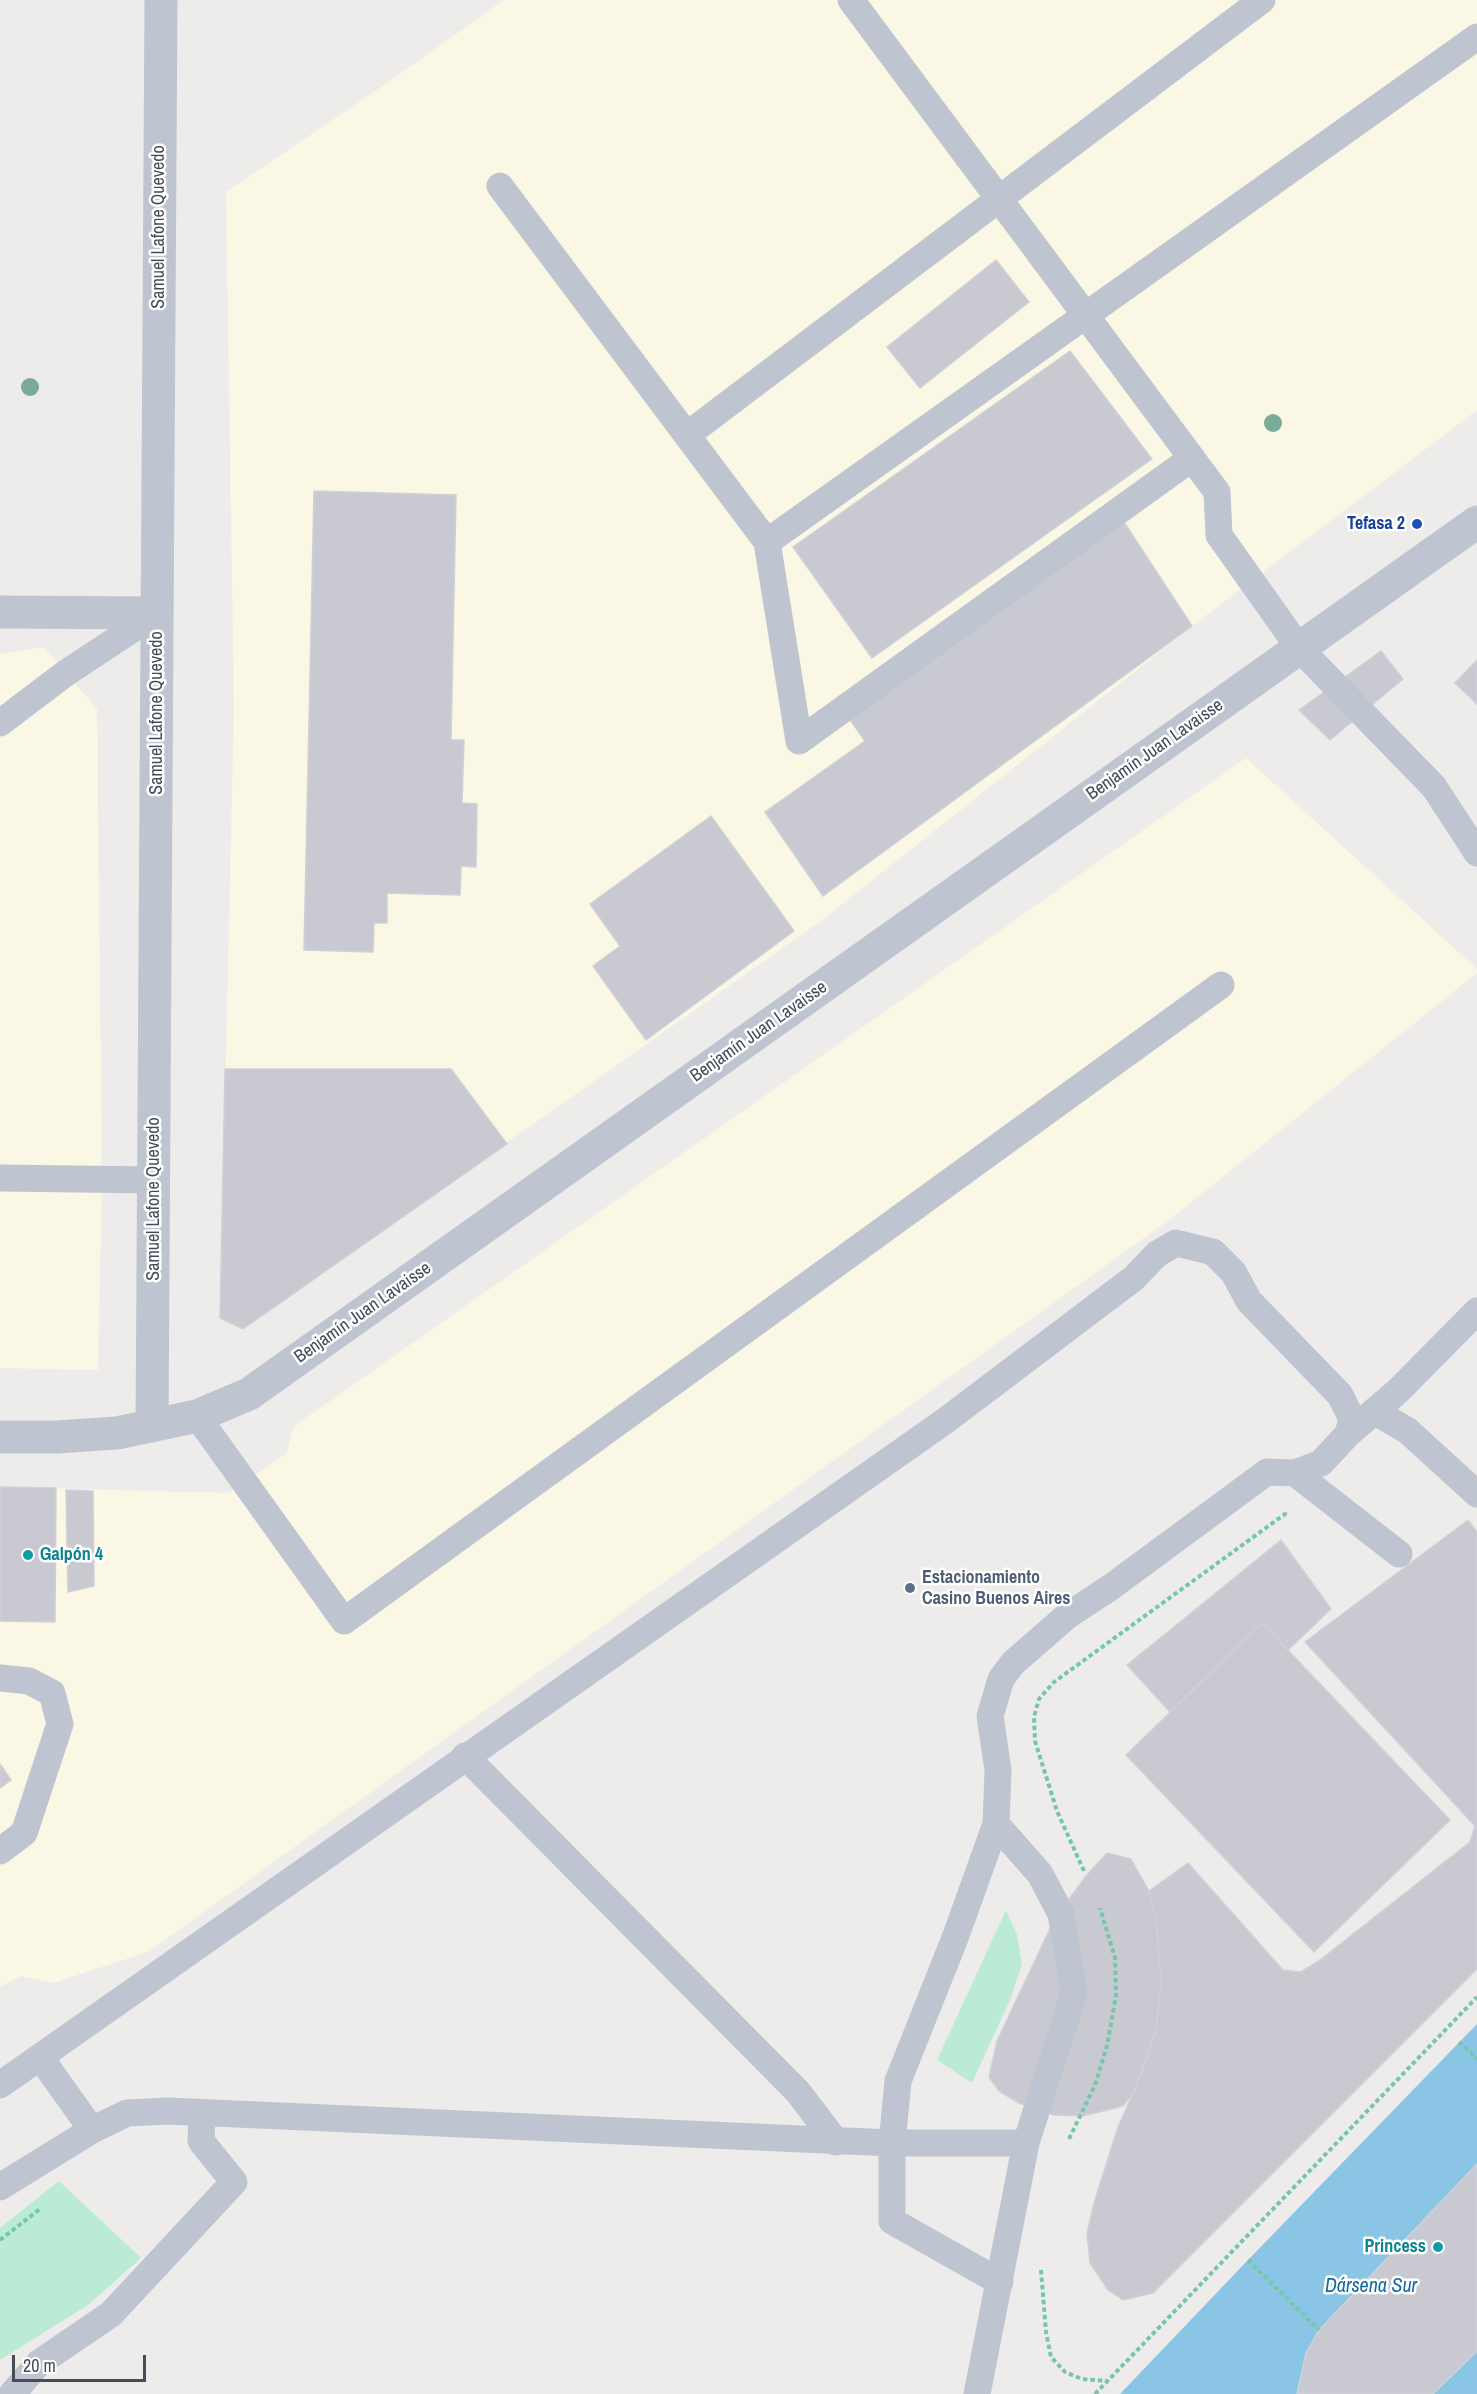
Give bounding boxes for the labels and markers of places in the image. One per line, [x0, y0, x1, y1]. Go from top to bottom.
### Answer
place label: Tefasa 2 [1347, 513, 1405, 535]
marker: Tefasa 2 [1410, 517, 1424, 531]
place label: Galpón 4 [40, 1544, 103, 1566]
marker: Galpón 4 [21, 1548, 35, 1562]
place label: Estacionamiento Casino Buenos Aires [922, 1567, 1070, 1610]
marker: Estacionamiento Casino Buenos Aires [903, 1581, 917, 1595]
place label: Princess [1364, 2236, 1426, 2258]
marker: Princess [1431, 2240, 1445, 2254]

